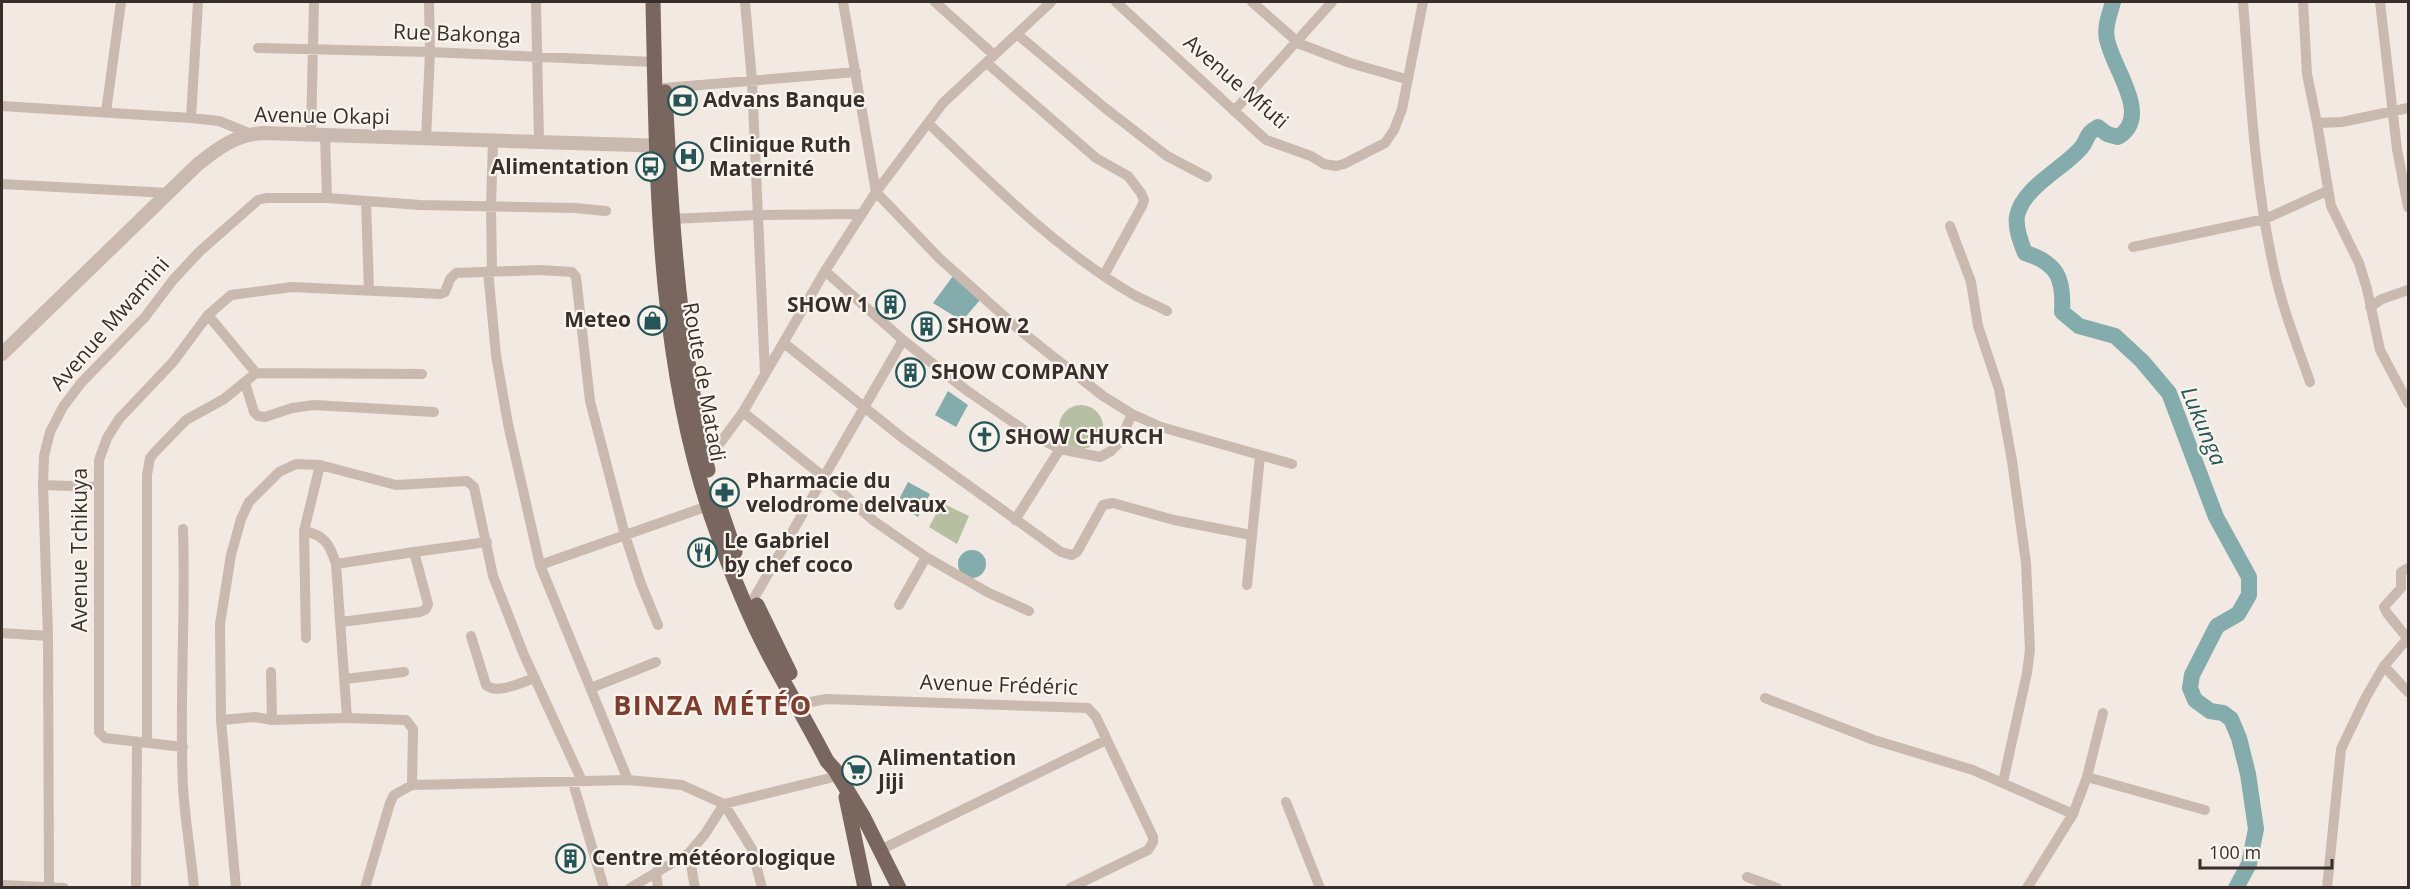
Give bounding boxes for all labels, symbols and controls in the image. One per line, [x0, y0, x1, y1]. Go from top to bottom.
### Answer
street label: Rue Bakonga [393, 17, 521, 49]
street label: Avenue Mfuti [1178, 28, 1295, 135]
bank icon: Advans Banque [666, 84, 698, 116]
place label: Advans Banque [703, 85, 865, 113]
street label: Avenue Okapi [254, 100, 390, 130]
place label: Clinique Ruth Maternité [709, 130, 851, 182]
hospital icon: Clinique Ruth Maternité [672, 141, 704, 173]
bus stop icon: Alimentation [634, 151, 666, 183]
place label: Alimentation [491, 152, 629, 180]
street label: Avenue Mwamini [43, 251, 175, 396]
building icon: SHOW 1 [874, 289, 906, 321]
place label: SHOW 1 [787, 290, 869, 318]
street label: Route de Matadi [677, 300, 733, 464]
shop icon: Meteo [636, 304, 668, 336]
place label: Meteo [564, 305, 631, 333]
building icon: SHOW 2 [910, 310, 942, 342]
place label: SHOW 2 [947, 311, 1029, 339]
building icon: SHOW COMPANY [894, 356, 926, 388]
place label: SHOW COMPANY [931, 357, 1110, 385]
water label: Lukunga [2175, 381, 2235, 470]
church icon: SHOW CHURCH [968, 421, 1000, 453]
place label: SHOW CHURCH [1005, 422, 1164, 450]
place label: Pharmacie du velodrome delvaux [746, 466, 948, 518]
street label: Avenue Tchikuya [65, 468, 93, 632]
pharmacy icon: Pharmacie du velodrome delvaux [709, 477, 741, 509]
place label: Le Gabriel by chef coco [724, 526, 853, 578]
restaurant icon: Le Gabriel by chef coco [687, 537, 719, 569]
street label: Avenue Frédéric [919, 667, 1079, 701]
district label: BINZA MÉTÉO [613, 686, 813, 723]
place label: Alimentation Jiji [876, 743, 1016, 795]
supermarket icon: Alimentation Jiji [841, 754, 873, 786]
scale bar [2200, 832, 2332, 870]
text: 100 m [2209, 840, 2261, 864]
building icon: Centre météorologique [555, 842, 587, 874]
place label: Centre météorologique [592, 843, 835, 871]

